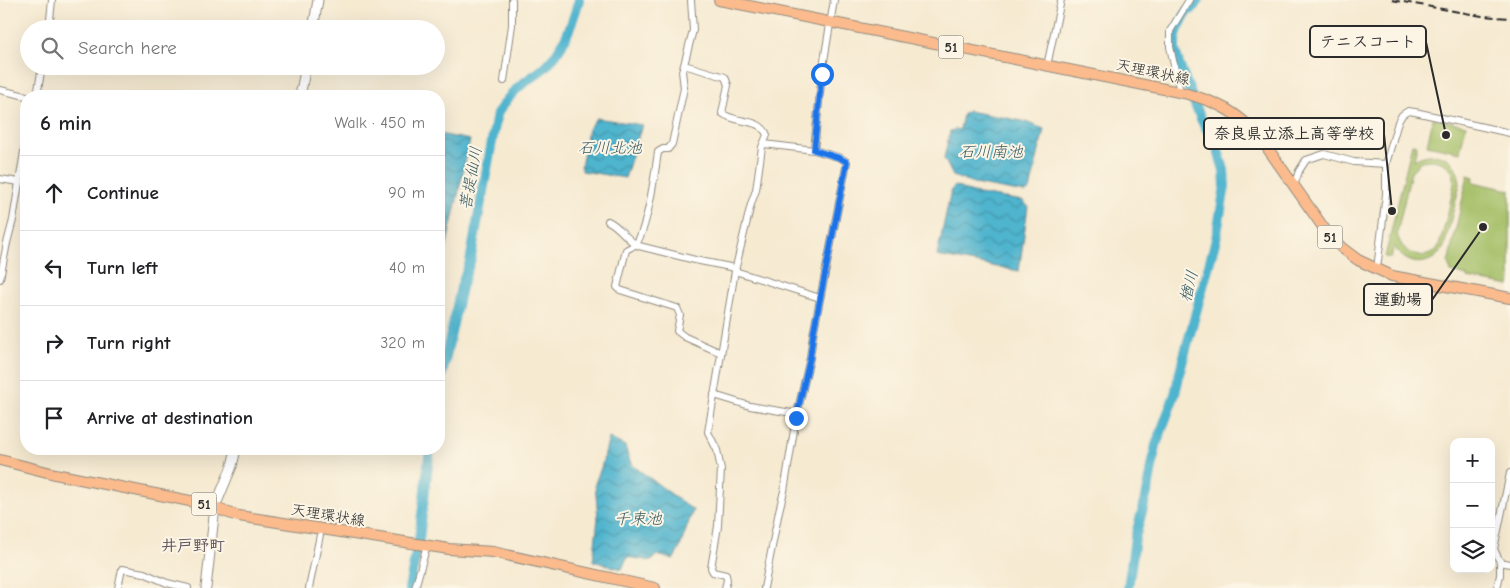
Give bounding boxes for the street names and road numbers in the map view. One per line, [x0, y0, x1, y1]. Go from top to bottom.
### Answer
road number: 51 [938, 36, 964, 58]
street label: 天理環状線 [1114, 55, 1192, 89]
road number: 51 [1318, 226, 1342, 248]
road number: 51 [192, 492, 216, 516]
street label: 天理環状線 [290, 500, 366, 530]

